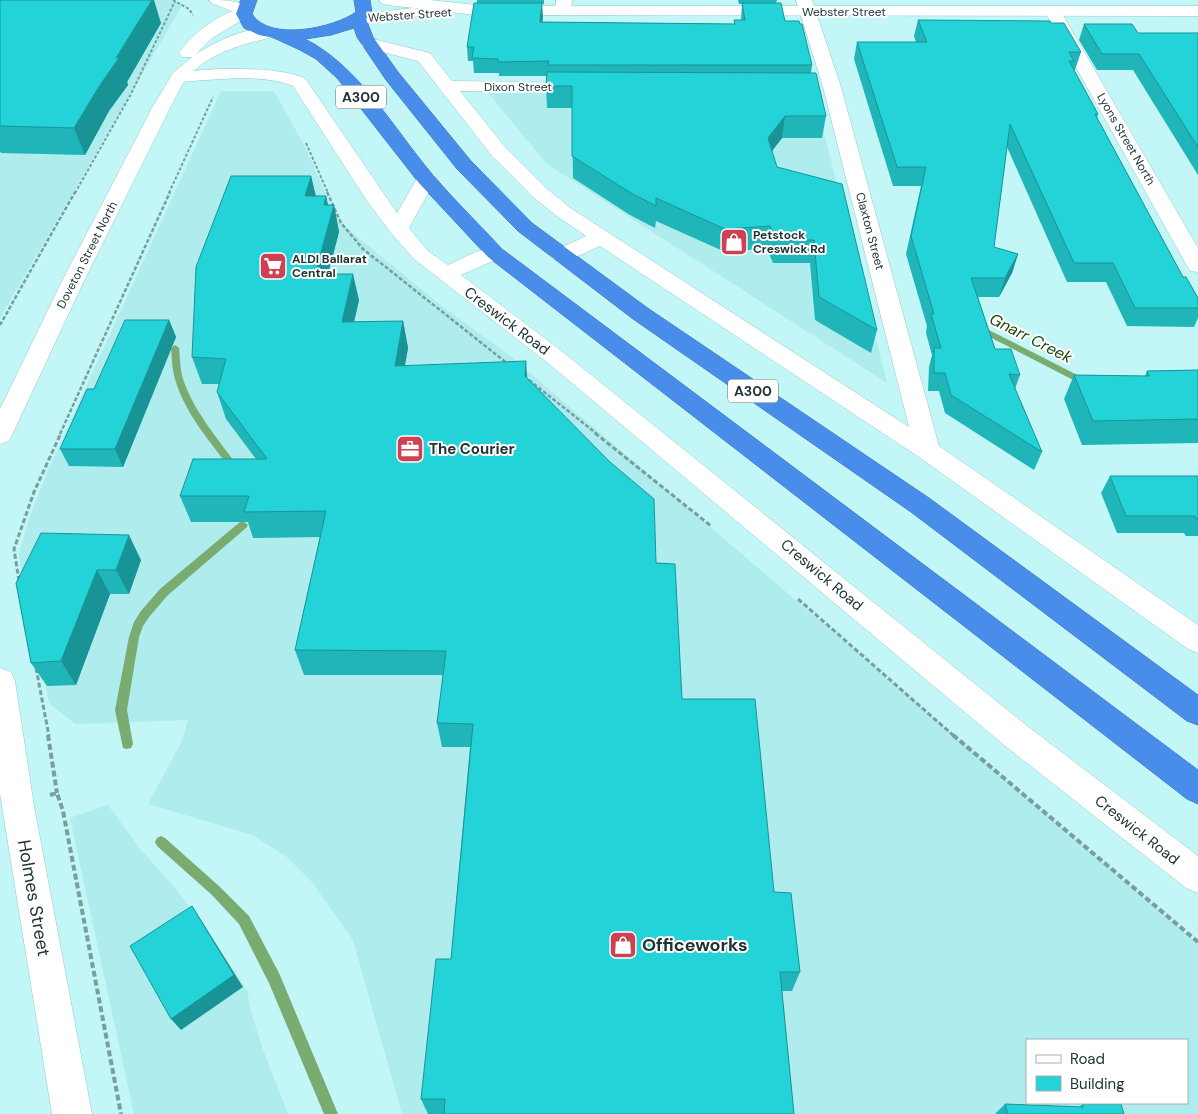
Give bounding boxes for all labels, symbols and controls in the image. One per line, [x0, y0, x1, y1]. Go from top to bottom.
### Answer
street label: Webster Street [367, 4, 453, 26]
street label: Webster Street [802, 4, 886, 20]
street label: Dixon Street [484, 79, 552, 95]
road number: A300 [336, 85, 386, 108]
street label: Lyons Street North [1093, 90, 1159, 188]
street label: Claxton Street [852, 191, 888, 272]
street label: Doveton Street North [53, 199, 121, 311]
shop icon: Petstock Creswick Rd [719, 227, 749, 257]
place label: Petstock Creswick Rd [753, 227, 825, 257]
supermarket icon: ALDI Ballarat Central [258, 251, 288, 281]
place label: ALDI Ballarat Central [292, 251, 367, 281]
street label: Creswick Road [460, 282, 554, 360]
water label: Gnarr Creek [986, 308, 1077, 368]
road number: A300 [728, 380, 778, 402]
office icon: The Courier [395, 434, 425, 464]
place label: The Courier [429, 439, 515, 459]
street label: Creswick Road [777, 535, 867, 615]
street label: Creswick Road [1091, 791, 1183, 869]
street label: Holmes Street [12, 838, 56, 958]
shop icon: Officeworks [608, 930, 638, 960]
place label: Officeworks [642, 933, 748, 957]
legend [1026, 1039, 1188, 1104]
text: Road [1070, 1049, 1105, 1069]
text: Building [1070, 1074, 1125, 1094]

